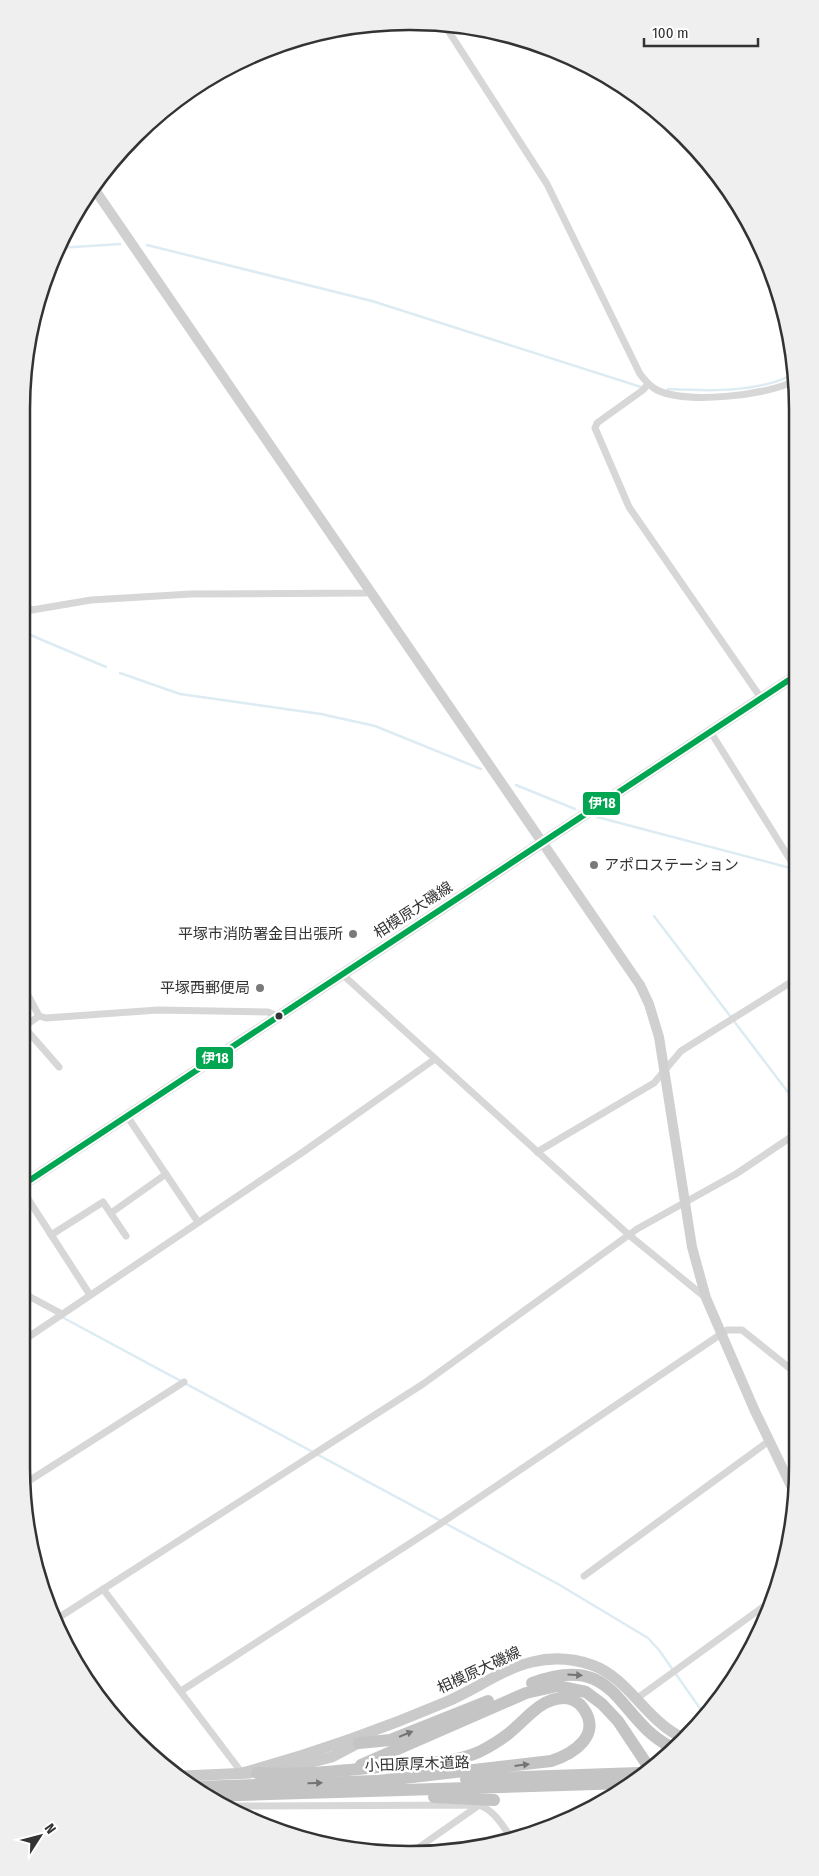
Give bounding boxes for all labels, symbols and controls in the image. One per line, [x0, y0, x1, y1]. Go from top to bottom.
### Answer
scale bar [644, 15, 758, 47]
text: 100 m [652, 24, 689, 42]
line badge: 伊18 [582, 791, 621, 816]
text: 伊18 [588, 795, 616, 812]
place label: アポロステーション [604, 856, 739, 874]
marker: アポロステーション [588, 859, 600, 871]
street label: 相模原大磯線 [370, 878, 456, 942]
place label: 平塚市消防署金目出張所 [178, 925, 343, 943]
marker: 平塚市消防署金目出張所 [347, 928, 359, 940]
place label: 平塚西郵便局 [160, 979, 250, 997]
marker: 平塚西郵便局 [254, 982, 266, 994]
unlabelled marker [274, 1011, 284, 1021]
line badge: 伊18 [195, 1046, 234, 1070]
text: 伊18 [201, 1050, 229, 1067]
street label: 相模原大磯線 [434, 1643, 524, 1697]
one-way arrow [567, 1672, 583, 1680]
one-way arrow [399, 1729, 413, 1737]
street label: 小田原厚木道路 [364, 1753, 470, 1775]
one-way arrow [515, 1761, 531, 1769]
one-way arrow [307, 1779, 323, 1787]
north arrow [15, 1811, 65, 1861]
text: N [41, 1820, 59, 1837]

